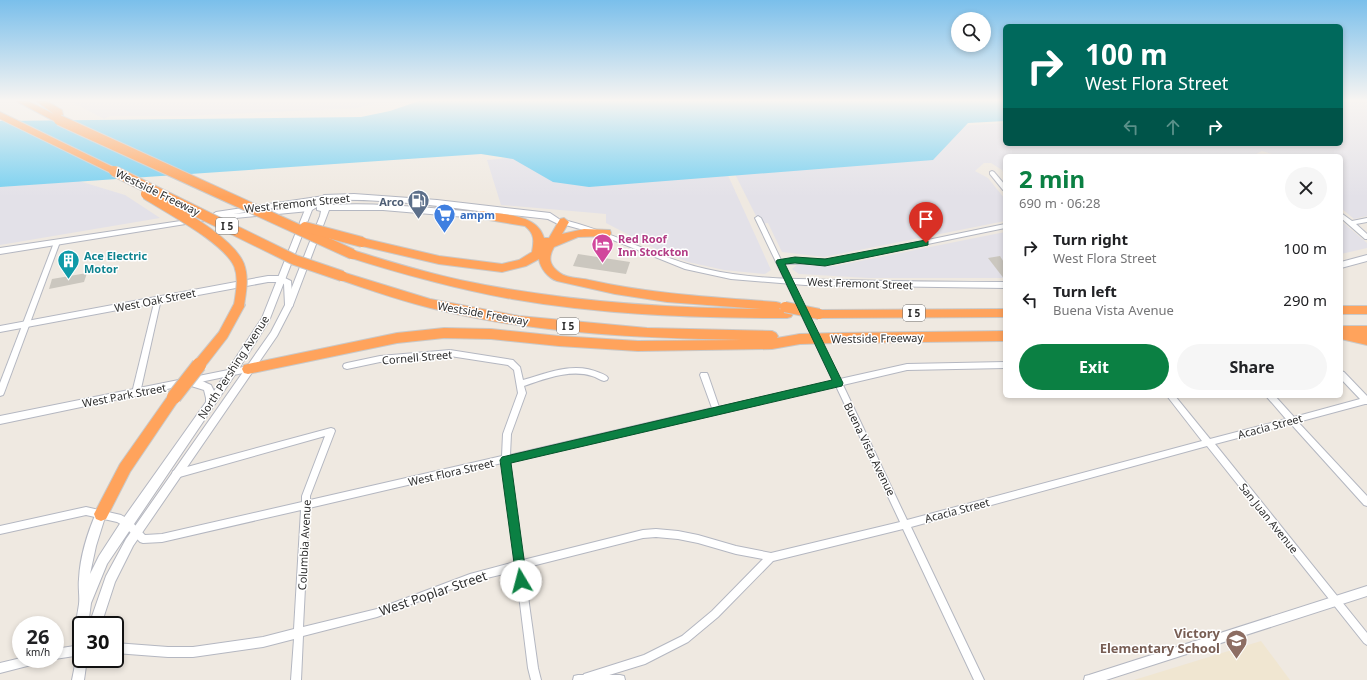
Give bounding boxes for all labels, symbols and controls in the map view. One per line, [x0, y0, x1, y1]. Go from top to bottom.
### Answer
map controls [951, 12, 991, 52]
button: search [951, 12, 991, 52]
text: 100 m [1085, 35, 1168, 73]
icon: right [1019, 40, 1071, 92]
text: West Flora Street [1085, 71, 1228, 95]
icon: left [1120, 116, 1142, 138]
icon: ahead [1162, 116, 1184, 138]
icon: right [1204, 116, 1226, 138]
text: 2 min [1019, 162, 1085, 195]
street label: Westside Freeway [113, 165, 203, 219]
button: close [1285, 167, 1327, 209]
fuel station icon: Arco [406, 188, 432, 221]
street label: West Fremont Street [244, 190, 350, 216]
place label: Arco [379, 194, 404, 209]
text: 690 m · 06:28 [1019, 194, 1100, 212]
supermarket icon: ampm [432, 201, 458, 234]
pin [909, 202, 943, 243]
place label: ampm [460, 207, 495, 222]
icon: arrive [915, 208, 937, 230]
road number: I 5 [216, 218, 238, 234]
text: Turn right [1053, 229, 1128, 249]
hotel icon: Red Roof Inn Stockton [589, 231, 615, 264]
place label: Red Roof Inn Stockton [618, 231, 688, 259]
icon: right [1019, 237, 1041, 259]
text: 100 m [1283, 238, 1327, 258]
building icon: Ace Electric Motor [55, 248, 81, 281]
place label: Ace Electric Motor [84, 248, 147, 276]
text: West Flora Street [1053, 249, 1157, 267]
street label: West Fremont Street [807, 274, 913, 292]
text: Turn left [1053, 281, 1117, 301]
street label: West Oak Street [113, 285, 197, 315]
icon: left [1019, 289, 1041, 311]
text: 290 m [1283, 290, 1327, 310]
street label: Westside Freeway [436, 298, 530, 328]
text: Buena Vista Avenue [1053, 301, 1174, 319]
road number: I 5 [903, 305, 925, 321]
street label: North Pershing Avenue [194, 312, 272, 422]
road number: I 5 [557, 318, 579, 334]
street label: Westside Freeway [831, 330, 924, 346]
button: Exit [1019, 344, 1169, 390]
button: Share [1177, 344, 1327, 390]
street label: Cornell Street [381, 346, 453, 368]
street label: West Park Street [81, 380, 167, 410]
street label: Buena Vista Avenue [841, 400, 899, 498]
street label: Acacia Street [1236, 410, 1304, 442]
street label: West Flora Street [407, 455, 495, 489]
street label: San Juan Avenue [1236, 480, 1302, 556]
street label: Acacia Street [923, 494, 991, 526]
street label: Columbia Avenue [294, 499, 314, 591]
position arrow [500, 560, 542, 602]
street label: West Poplar Street [377, 566, 490, 620]
speed limit sign: 30 [72, 616, 124, 668]
text: 26 [27, 623, 49, 650]
place label: Victory Elementary School [1100, 624, 1221, 657]
school or university icon: Victory Elementary School [1223, 627, 1249, 660]
text: km/h [26, 645, 50, 659]

